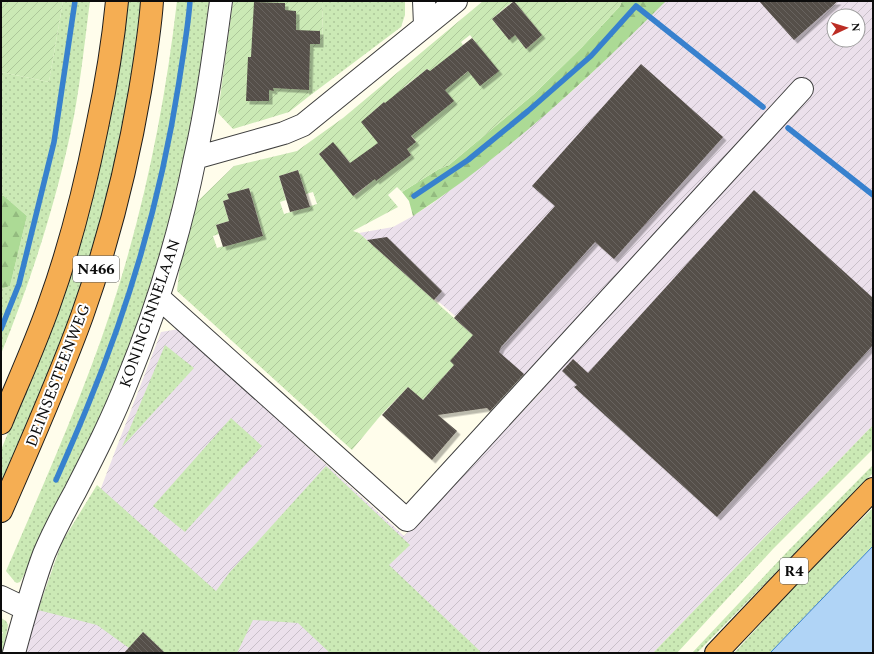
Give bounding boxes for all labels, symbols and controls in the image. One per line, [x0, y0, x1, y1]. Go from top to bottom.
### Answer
north arrow [826, 8, 866, 48]
text: N [847, 22, 864, 32]
street label: KONINGINNELAAN [113, 236, 187, 391]
road number: N466 [73, 256, 119, 282]
street label: DEINSESTEENWEG [20, 300, 96, 451]
road number: R4 [780, 558, 808, 584]

